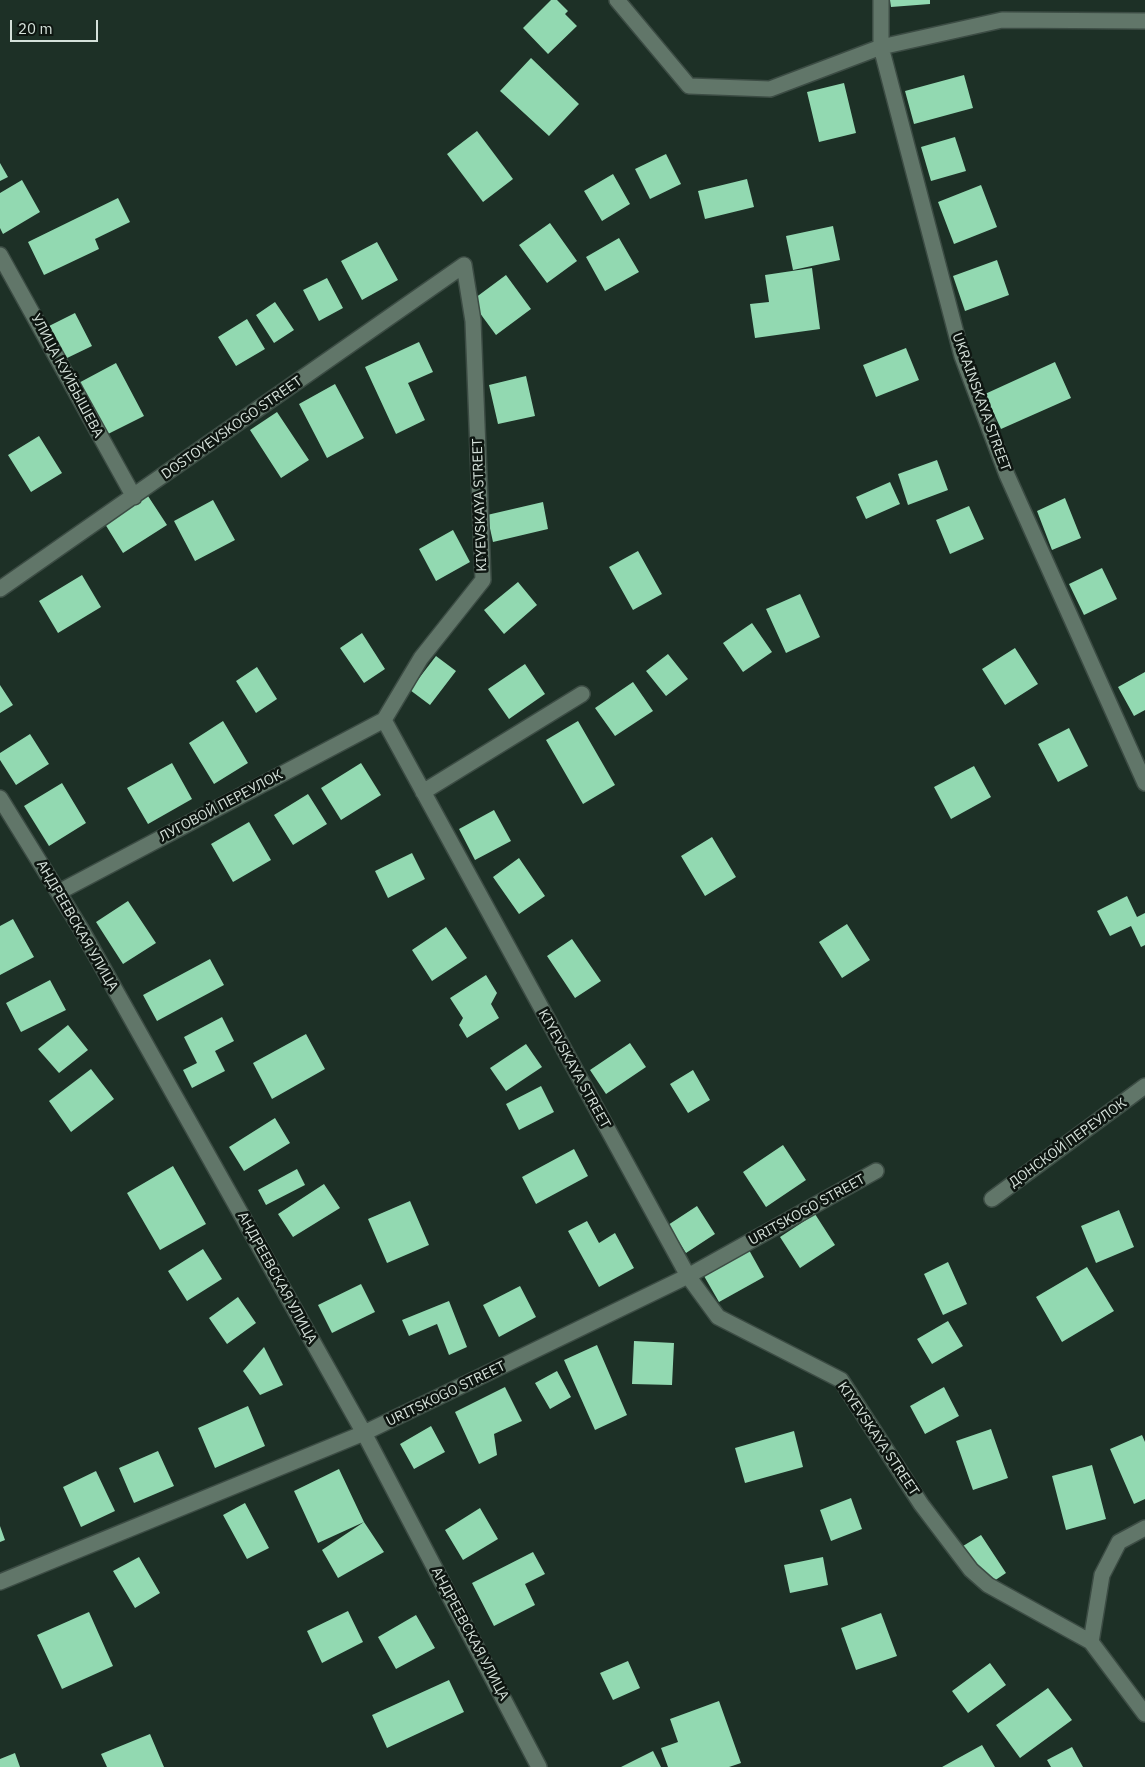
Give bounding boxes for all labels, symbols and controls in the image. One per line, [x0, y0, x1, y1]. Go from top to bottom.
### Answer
scale bar [12, 10, 100, 42]
text: 20 m [18, 19, 53, 38]
street label: УЛИЦА КУЙБЫШЕВА [27, 311, 107, 441]
street label: UKRAINSKAYA STREET [948, 330, 1014, 474]
street label: DOSTOYEVSKOGO STREET [158, 373, 306, 483]
street label: KIYEVSKAYA STREET [469, 438, 491, 572]
street label: ЛУГОВОЙ ПЕРЕУЛОК [156, 766, 286, 846]
street label: АНДРЕЕВСКАЯ УЛИЦА [33, 858, 121, 994]
street label: KIYEVSKAYA STREET [534, 1007, 614, 1131]
street label: ДОНСКОЙ ПЕРЕУЛОК [1006, 1095, 1130, 1191]
street label: URITSKOGO STREET [746, 1171, 868, 1249]
street label: АНДРЕЕВСКАЯ УЛИЦА [234, 1209, 320, 1347]
street label: URITSKOGO STREET [384, 1358, 508, 1430]
street label: KIYEVSKAYA STREET [834, 1379, 922, 1499]
street label: АНДРЕЕВСКАЯ УЛИЦА [428, 1565, 512, 1703]

